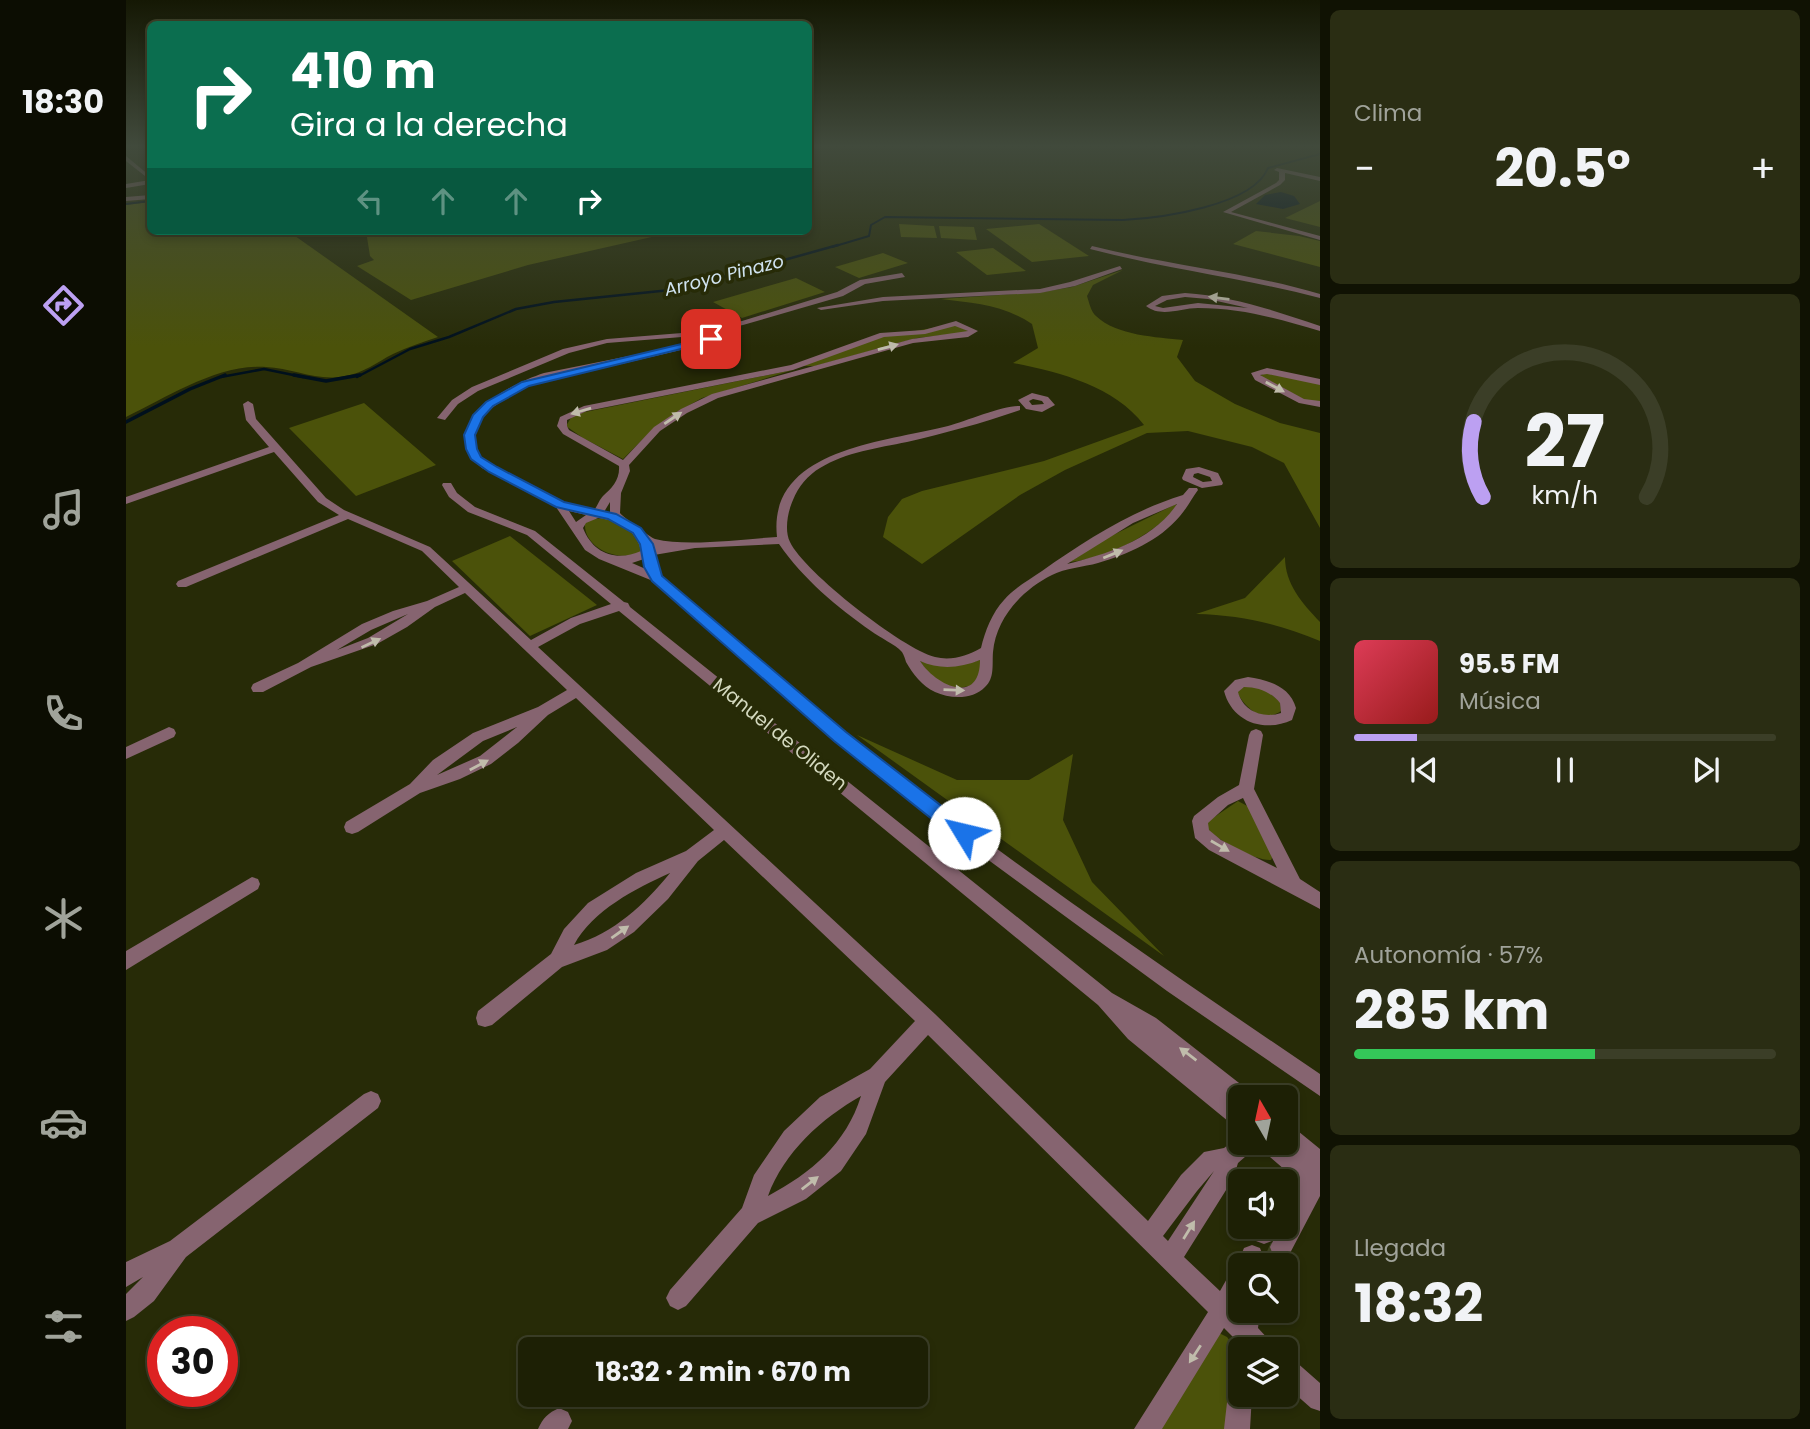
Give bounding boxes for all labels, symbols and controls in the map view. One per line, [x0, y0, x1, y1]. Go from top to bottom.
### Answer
text: 410 m [290, 37, 436, 105]
icon: right [175, 49, 266, 140]
text: 18:30 [22, 79, 104, 124]
text: Clima [1354, 97, 1422, 129]
text: Gira a la derecha [290, 102, 568, 147]
text: 20.5° [1494, 132, 1631, 205]
text: − [1354, 142, 1375, 195]
text: + [1750, 142, 1776, 195]
icon: left [351, 182, 389, 220]
icon: ahead [424, 182, 462, 220]
icon: ahead [497, 182, 535, 220]
icon: right [570, 182, 608, 220]
water label: Arroyo Pinazo [661, 248, 786, 302]
icon: directions [39, 281, 88, 330]
one-way arrow [1208, 293, 1230, 304]
pin [681, 309, 741, 369]
icon: arrive [692, 320, 730, 358]
one-way arrow [878, 342, 899, 352]
one-way arrow [1265, 381, 1285, 393]
text: 27 [1525, 391, 1605, 492]
one-way arrow [570, 407, 591, 417]
one-way arrow [664, 411, 682, 425]
text: km/h [1532, 477, 1598, 512]
icon: music [39, 485, 88, 534]
one-way arrow [1103, 548, 1124, 559]
one-way arrow [361, 637, 381, 649]
text: 95.5 FM [1459, 646, 1560, 682]
street label: Manuel de Oliden [707, 671, 853, 797]
one-way arrow [943, 684, 965, 695]
text: Música [1459, 685, 1541, 717]
icon: phone [39, 689, 88, 738]
icon: previous [1405, 751, 1443, 789]
icon: pause [1546, 751, 1584, 789]
icon: next [1687, 751, 1725, 789]
one-way arrow [469, 759, 489, 770]
position arrow [927, 796, 1001, 870]
one-way arrow [1210, 840, 1229, 852]
icon: climate [39, 894, 88, 943]
one-way arrow [611, 925, 629, 939]
text: Autonomía · 57% [1354, 939, 1543, 971]
text: 285 km [1354, 974, 1549, 1047]
one-way arrow [1180, 1047, 1198, 1062]
north arrow [1228, 1085, 1298, 1155]
map controls [1228, 1085, 1298, 1407]
icon: car [39, 1098, 88, 1147]
button: sound [1228, 1169, 1298, 1239]
one-way arrow [801, 1176, 818, 1191]
one-way arrow [1182, 1220, 1195, 1239]
text: Llegada [1354, 1232, 1446, 1264]
button: search [1228, 1253, 1298, 1323]
text: 18:32 [1354, 1267, 1483, 1340]
icon: filters [39, 1302, 88, 1351]
speed limit sign: 30 [147, 1316, 238, 1407]
button: layers [1228, 1337, 1298, 1407]
one-way arrow [1188, 1344, 1201, 1363]
text: 18:32 · 2 min · 670 m [595, 1354, 851, 1390]

